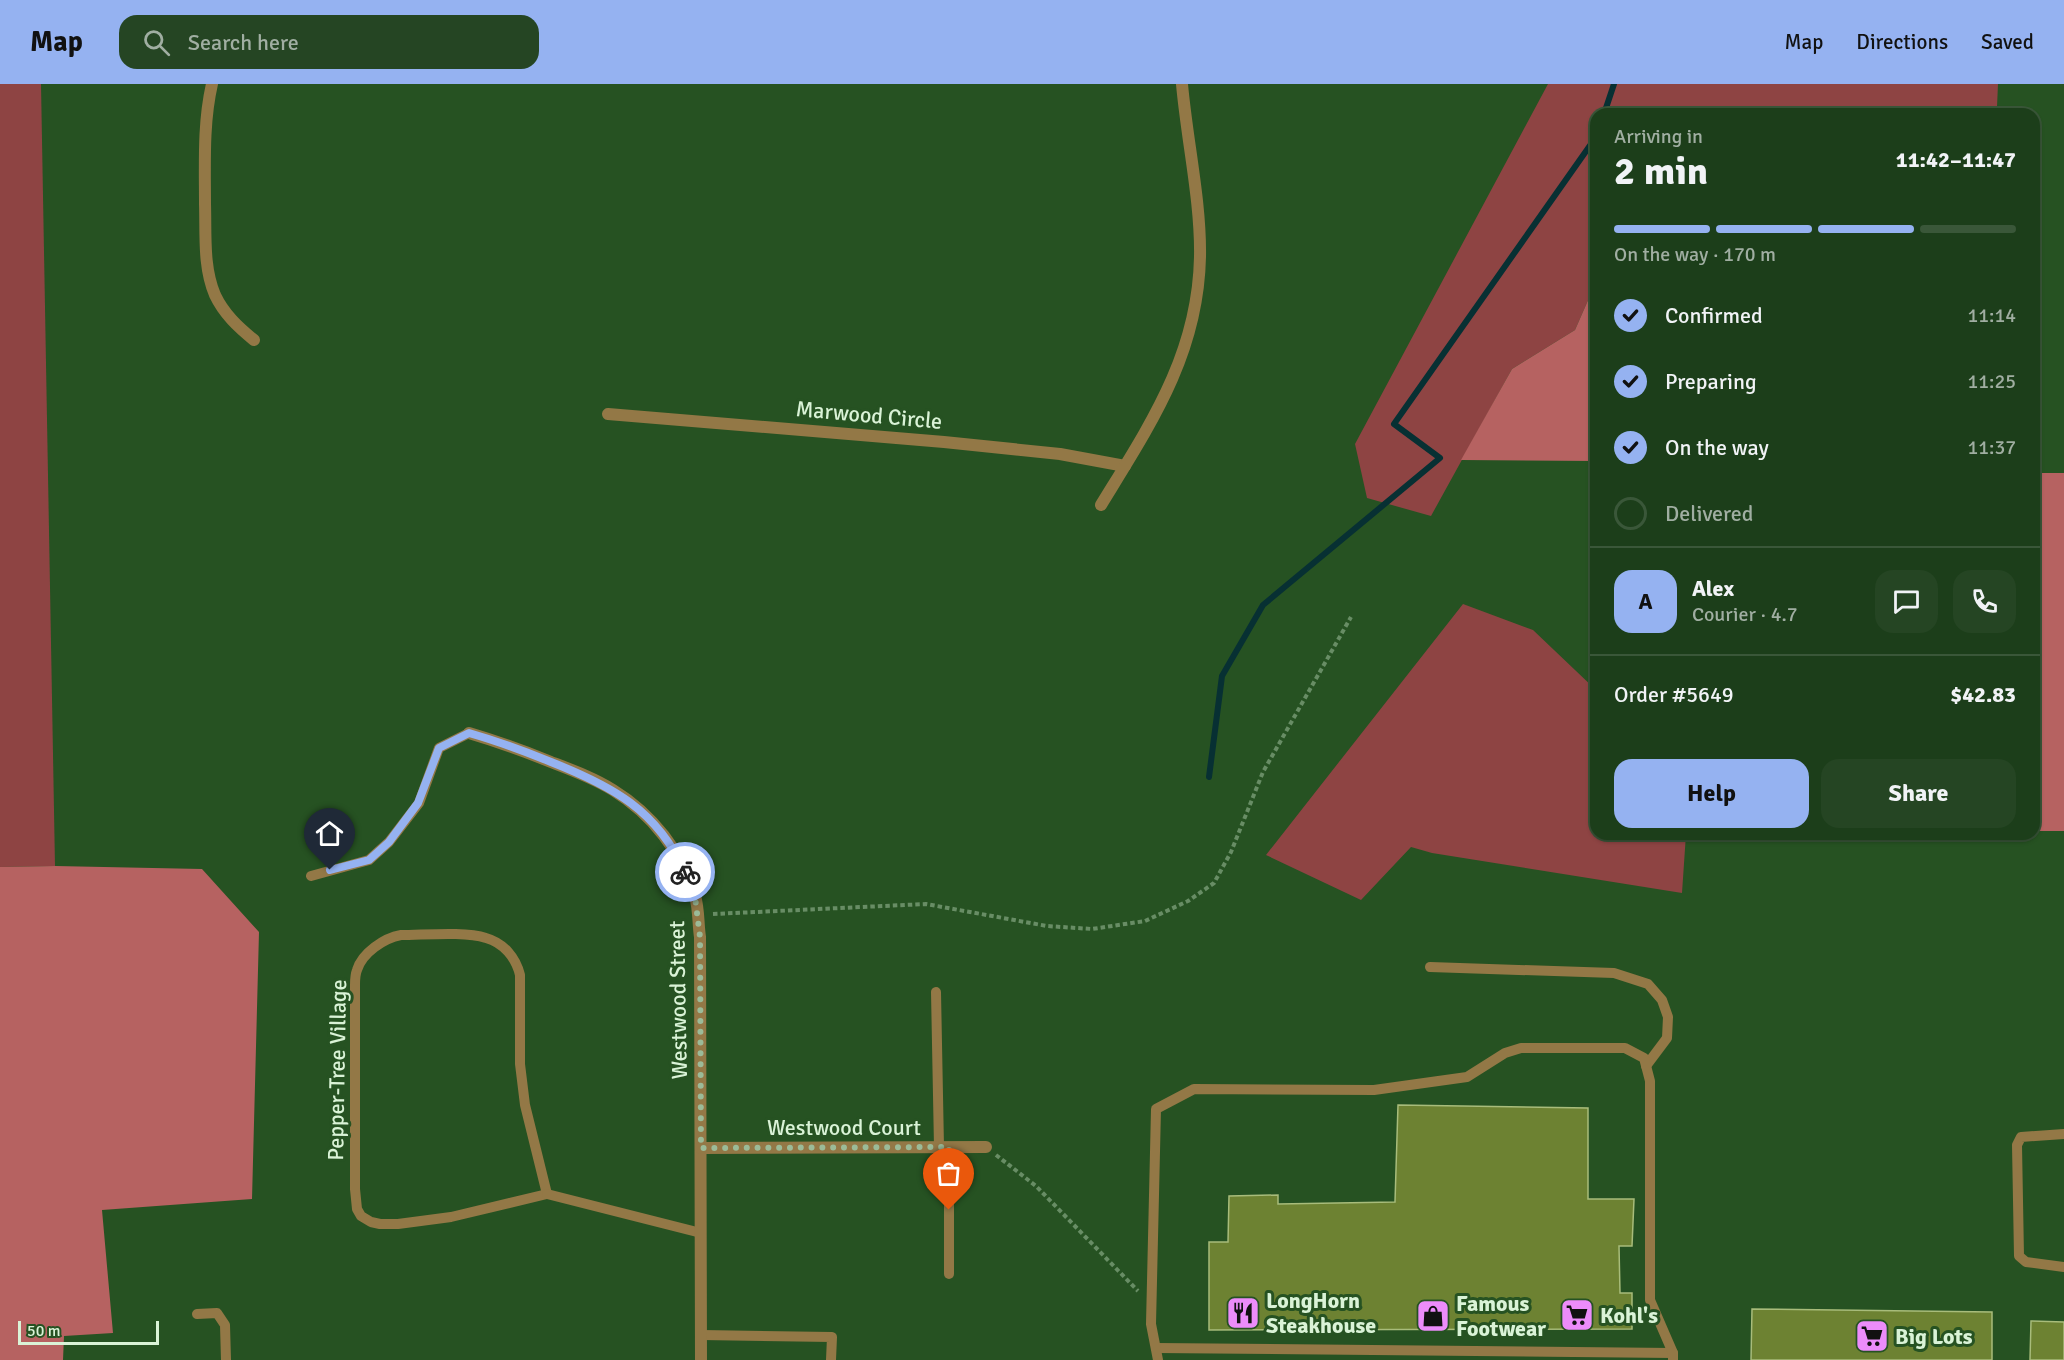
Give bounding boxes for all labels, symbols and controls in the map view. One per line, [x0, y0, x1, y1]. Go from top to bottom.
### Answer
search box [119, 15, 539, 69]
text: Map [30, 25, 83, 59]
icon: search [140, 26, 173, 59]
text: Search here [188, 29, 299, 56]
text: Map [1785, 29, 1823, 55]
text: Directions [1856, 29, 1948, 55]
text: Saved [1981, 29, 2034, 55]
text: Arriving in [1614, 124, 1703, 149]
text: 11:42–11:47 [1896, 146, 2016, 173]
text: 2 min [1614, 147, 1708, 195]
text: On the way · 170 m [1614, 242, 1776, 267]
icon: check [1614, 299, 1647, 332]
text: Confirmed [1665, 302, 1763, 329]
text: 11:14 [1967, 303, 2016, 328]
icon: check [1614, 365, 1647, 398]
text: Preparing [1665, 368, 1757, 395]
text: 11:25 [1967, 369, 2016, 394]
street label: Marwood Circle [795, 395, 943, 435]
icon: check [1614, 431, 1647, 464]
text: On the way [1665, 434, 1769, 461]
text: 11:37 [1967, 435, 2016, 460]
text: Delivered [1665, 500, 1753, 527]
button: chat [1875, 570, 1938, 633]
button: phone [1953, 570, 2016, 633]
text: Alex [1692, 575, 1734, 602]
text: A [1638, 588, 1653, 615]
text: Courier · 4.7 [1692, 602, 1798, 627]
text: Order #5649 [1614, 681, 1734, 708]
text: $42.83 [1950, 681, 2016, 708]
button: Help [1614, 759, 1809, 828]
button: Share [1821, 759, 2016, 828]
pin [304, 808, 355, 870]
icon: home [313, 817, 346, 850]
courier [655, 842, 715, 902]
icon: bike [669, 856, 702, 889]
street label: Westwood Street [663, 920, 693, 1080]
street label: Pepper-Tree Village [322, 979, 352, 1161]
street label: Westwood Court [767, 1114, 921, 1141]
pin [923, 1148, 974, 1210]
icon: bag [932, 1157, 965, 1190]
place label: LongHorn Steakhouse [1266, 1287, 1376, 1339]
place label: Famous Footwear [1456, 1290, 1546, 1342]
restaurant icon: LongHorn Steakhouse [1225, 1295, 1261, 1331]
supermarket icon: Kohl's [1559, 1297, 1595, 1333]
shop icon: Famous Footwear [1415, 1298, 1451, 1334]
place label: Kohl's [1600, 1302, 1658, 1329]
scale bar [18, 1318, 159, 1346]
supermarket icon: Big Lots [1854, 1318, 1890, 1354]
text: 50 m [27, 1321, 61, 1341]
place label: Big Lots [1895, 1323, 1973, 1350]

